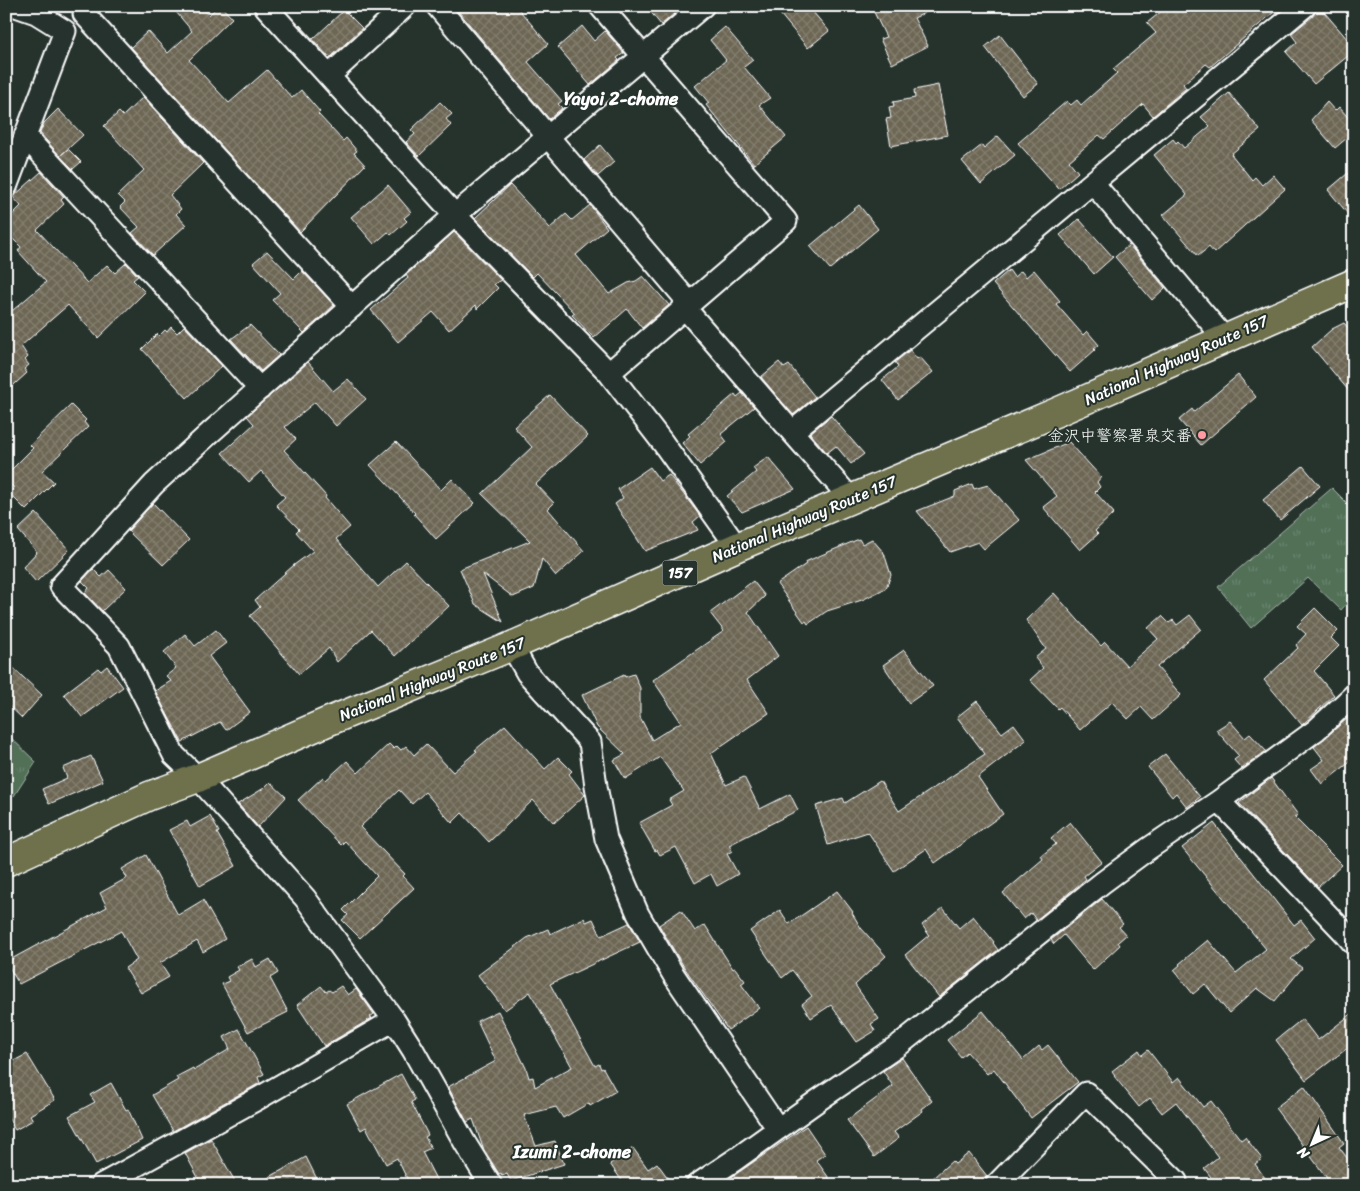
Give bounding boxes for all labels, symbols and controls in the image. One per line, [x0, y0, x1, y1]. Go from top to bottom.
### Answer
district label: Yayoi 2-chome [564, 83, 679, 115]
street label: National Highway Route 157 [1079, 306, 1273, 414]
place label: 金沢中警察署泉交番 [1048, 421, 1192, 450]
marker: 金沢中警察署泉交番 [1196, 429, 1208, 441]
street label: National Highway Route 157 [707, 467, 902, 571]
road number: 157 [662, 560, 698, 586]
street label: National Highway Route 157 [334, 628, 530, 730]
north arrow [1288, 1118, 1338, 1168]
district label: Izumi 2-chome [512, 1136, 632, 1168]
text: N [1291, 1140, 1316, 1166]

